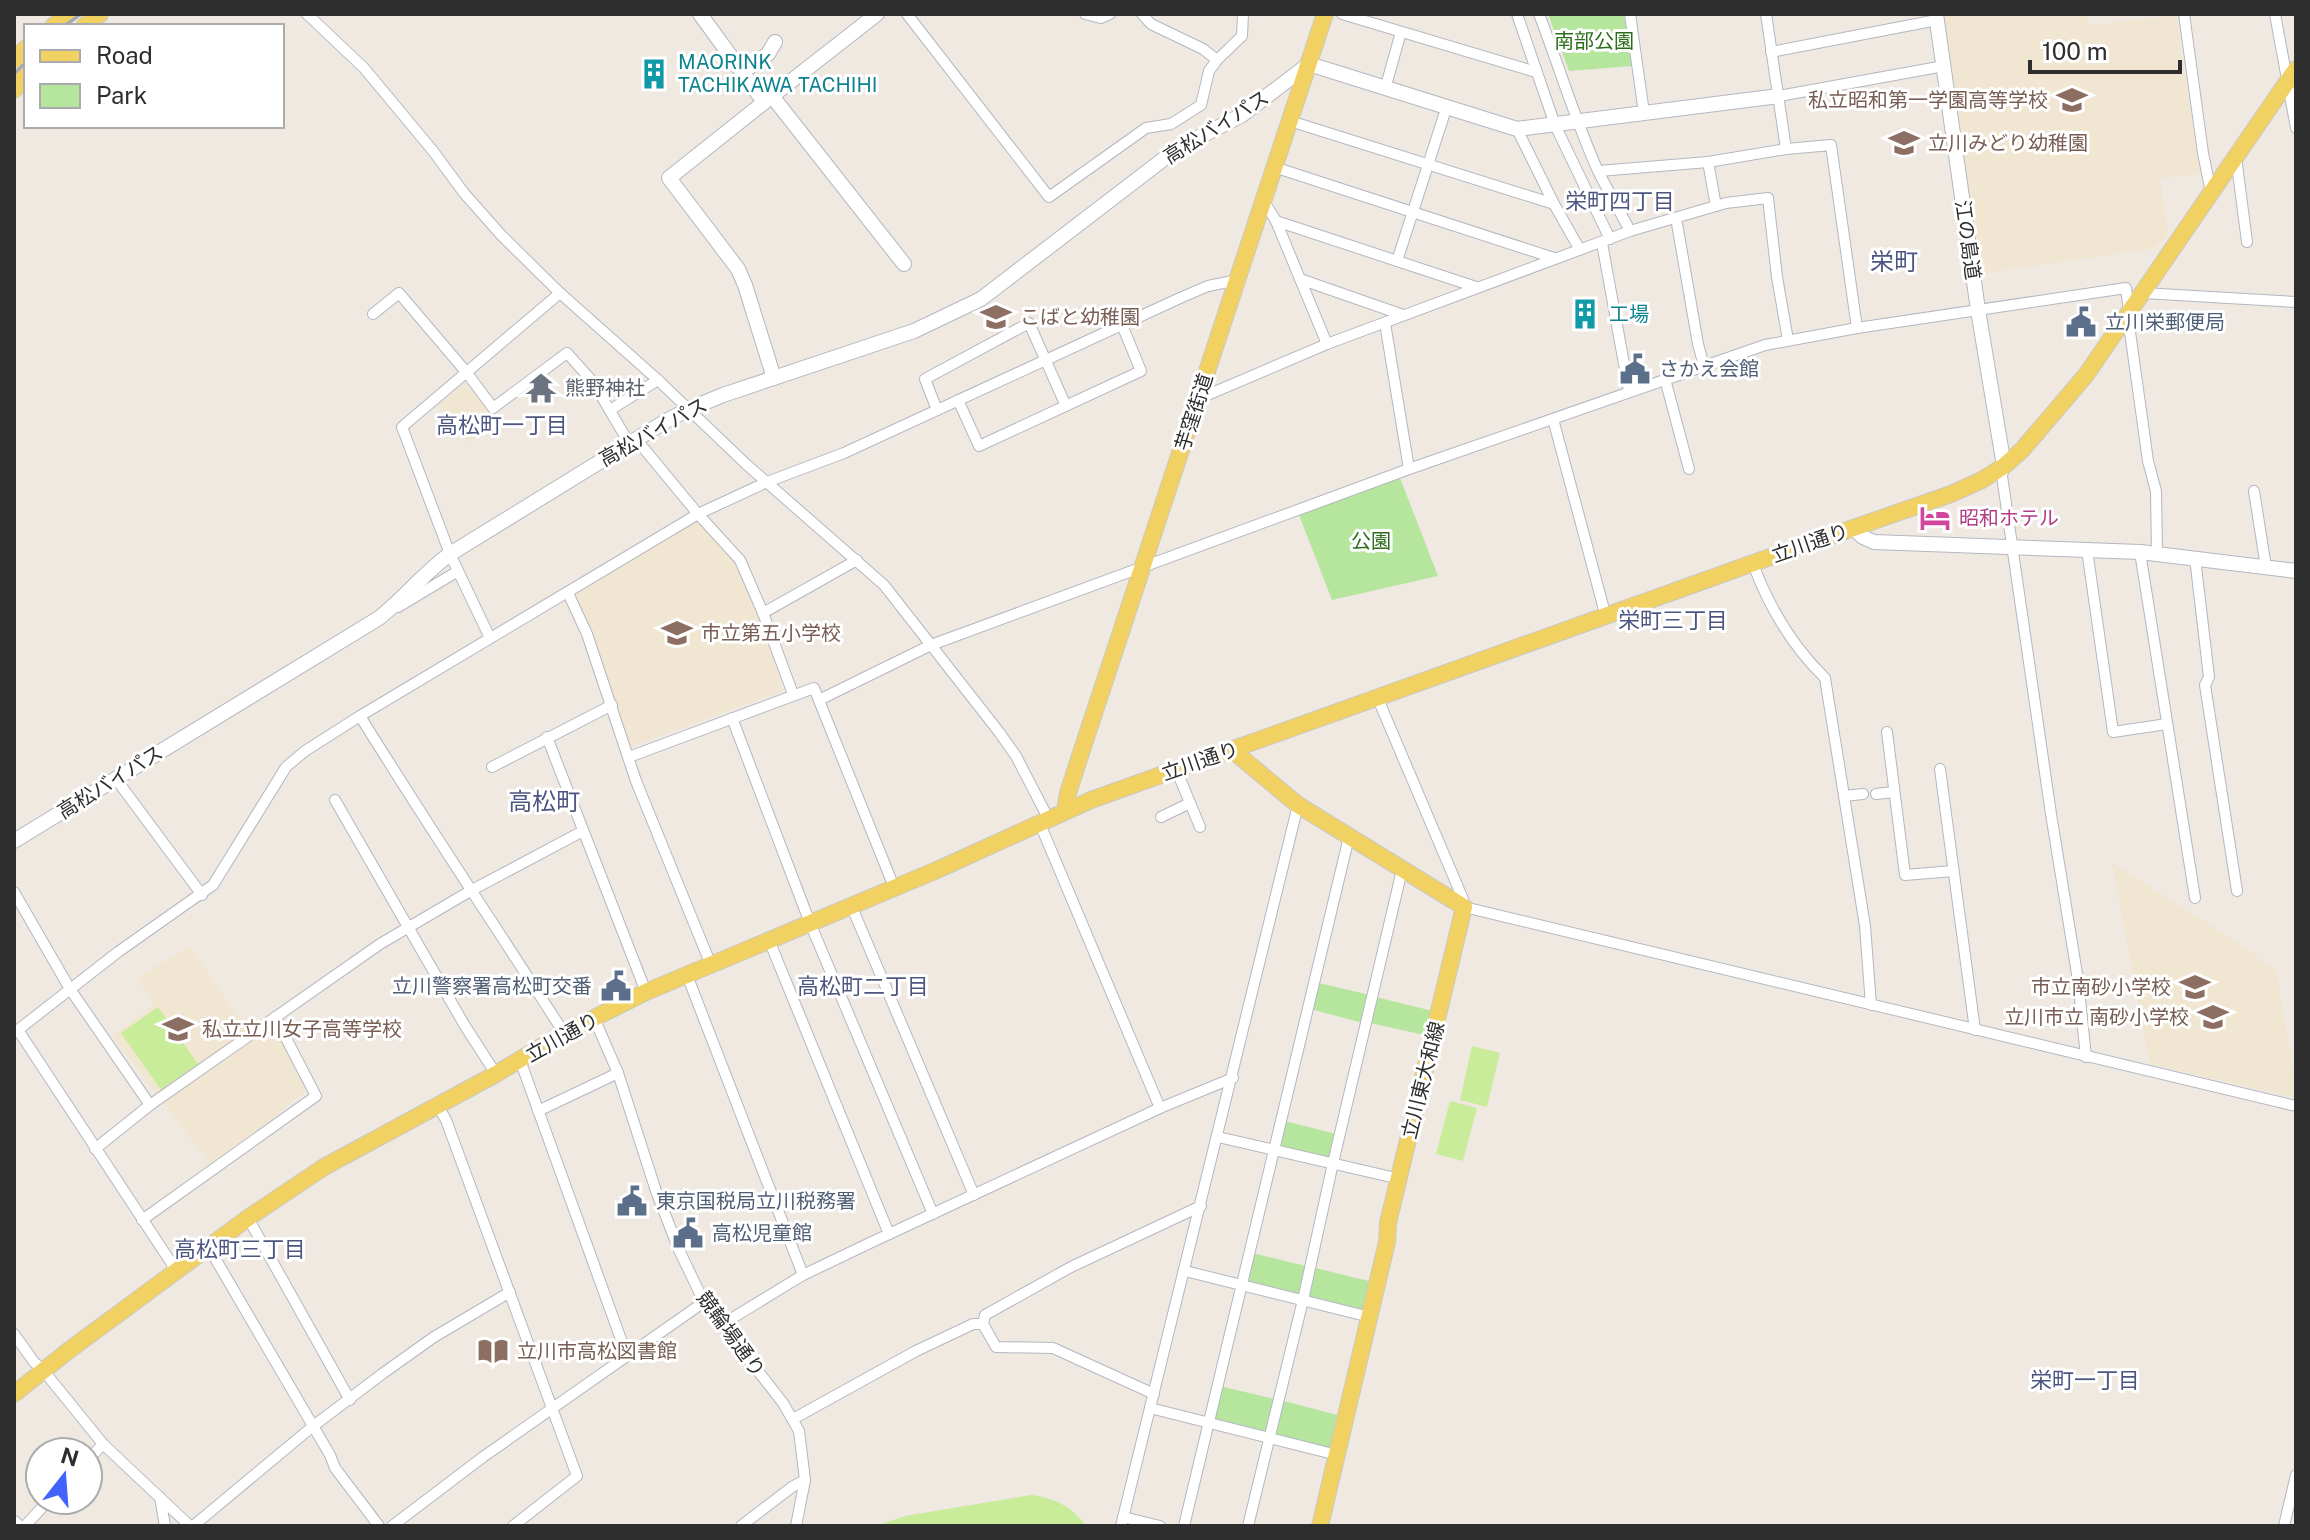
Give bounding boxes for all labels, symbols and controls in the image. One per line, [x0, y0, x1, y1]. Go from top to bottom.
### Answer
legend [24, 24, 284, 128]
scale bar [2030, 24, 2180, 74]
park label: 南部公園 [1554, 29, 1634, 53]
text: 100 m [2042, 37, 2108, 65]
text: Road [96, 41, 153, 69]
place label: MAORINK TACHIKAWA TACHIHI [678, 50, 877, 97]
building icon: MAORINK TACHIKAWA TACHIHI [637, 57, 671, 91]
text: Park [96, 81, 147, 109]
school or university icon: 私立昭和第一学園高等学校 [2055, 83, 2089, 117]
street label: 高松バイパス [1159, 85, 1273, 169]
place label: 私立昭和第一学園高等学校 [1808, 88, 2048, 112]
school or university icon: 立川みどり幼稚園 [1887, 126, 1921, 160]
place label: 立川みどり幼稚園 [1928, 131, 2088, 155]
district label: 栄町四丁目 [1565, 188, 1675, 214]
street label: 江の島道 [1951, 199, 1985, 281]
district label: 栄町 [1870, 247, 1918, 275]
building icon: 工場 [1568, 297, 1602, 331]
school or university icon: こばと幼稚園 [979, 300, 1013, 334]
place label: 工場 [1609, 302, 1649, 326]
place label: こばと幼稚園 [1020, 305, 1140, 329]
public building icon: 立川栄郵便局 [2064, 305, 2098, 339]
place label: 立川栄郵便局 [2105, 310, 2225, 334]
public building icon: さかえ会館 [1618, 352, 1652, 386]
place label: さかえ会館 [1659, 357, 1759, 381]
street label: 芋窪街道 [1170, 370, 1218, 454]
temple icon: 熊野神社 [524, 371, 558, 405]
place label: 熊野神社 [565, 376, 645, 400]
street label: 高松バイパス [595, 393, 711, 471]
district label: 高松町一丁目 [436, 412, 568, 438]
hotel icon: 昭和ホテル [1918, 501, 1952, 535]
place label: 昭和ホテル [1959, 506, 2059, 530]
street label: 立川通り [1768, 519, 1852, 567]
park label: 公園 [1351, 529, 1391, 553]
district label: 栄町三丁目 [1618, 607, 1728, 633]
school or university icon: 市立第五小学校 [660, 616, 694, 650]
place label: 市立第五小学校 [701, 621, 841, 645]
street label: 立川通り [1158, 737, 1242, 785]
street label: 高松バイパス [53, 740, 167, 824]
district label: 高松町 [508, 787, 580, 815]
public building icon: 立川警察署高松町交番 [599, 969, 633, 1003]
school or university icon: 市立南砂小学校 [2178, 970, 2212, 1004]
district label: 高松町二丁目 [797, 973, 929, 999]
place label: 立川警察署高松町交番 [392, 974, 592, 998]
place label: 市立南砂小学校 [2031, 975, 2171, 999]
school or university icon: 立川市立 南砂小学校 [2196, 1000, 2230, 1034]
place label: 立川市立 南砂小学校 [2004, 1005, 2189, 1029]
street label: 立川通り [521, 1007, 603, 1067]
school or university icon: 私立立川女子高等学校 [161, 1012, 195, 1046]
place label: 私立立川女子高等学校 [202, 1017, 402, 1041]
street label: 立川東大和線 [1397, 1019, 1449, 1141]
public building icon: 東京国税局立川税務署 [615, 1184, 649, 1218]
place label: 東京国税局立川税務署 [656, 1189, 856, 1213]
public building icon: 高松児童館 [671, 1216, 705, 1250]
place label: 高松児童館 [712, 1221, 812, 1245]
district label: 高松町三丁目 [174, 1236, 306, 1262]
street label: 競輪場通り [692, 1286, 770, 1382]
library icon: 立川市高松図書館 [476, 1334, 510, 1368]
place label: 立川市高松図書館 [517, 1339, 677, 1363]
district label: 栄町一丁目 [2030, 1367, 2140, 1393]
north arrow [24, 1436, 104, 1516]
text: N [58, 1442, 82, 1472]

